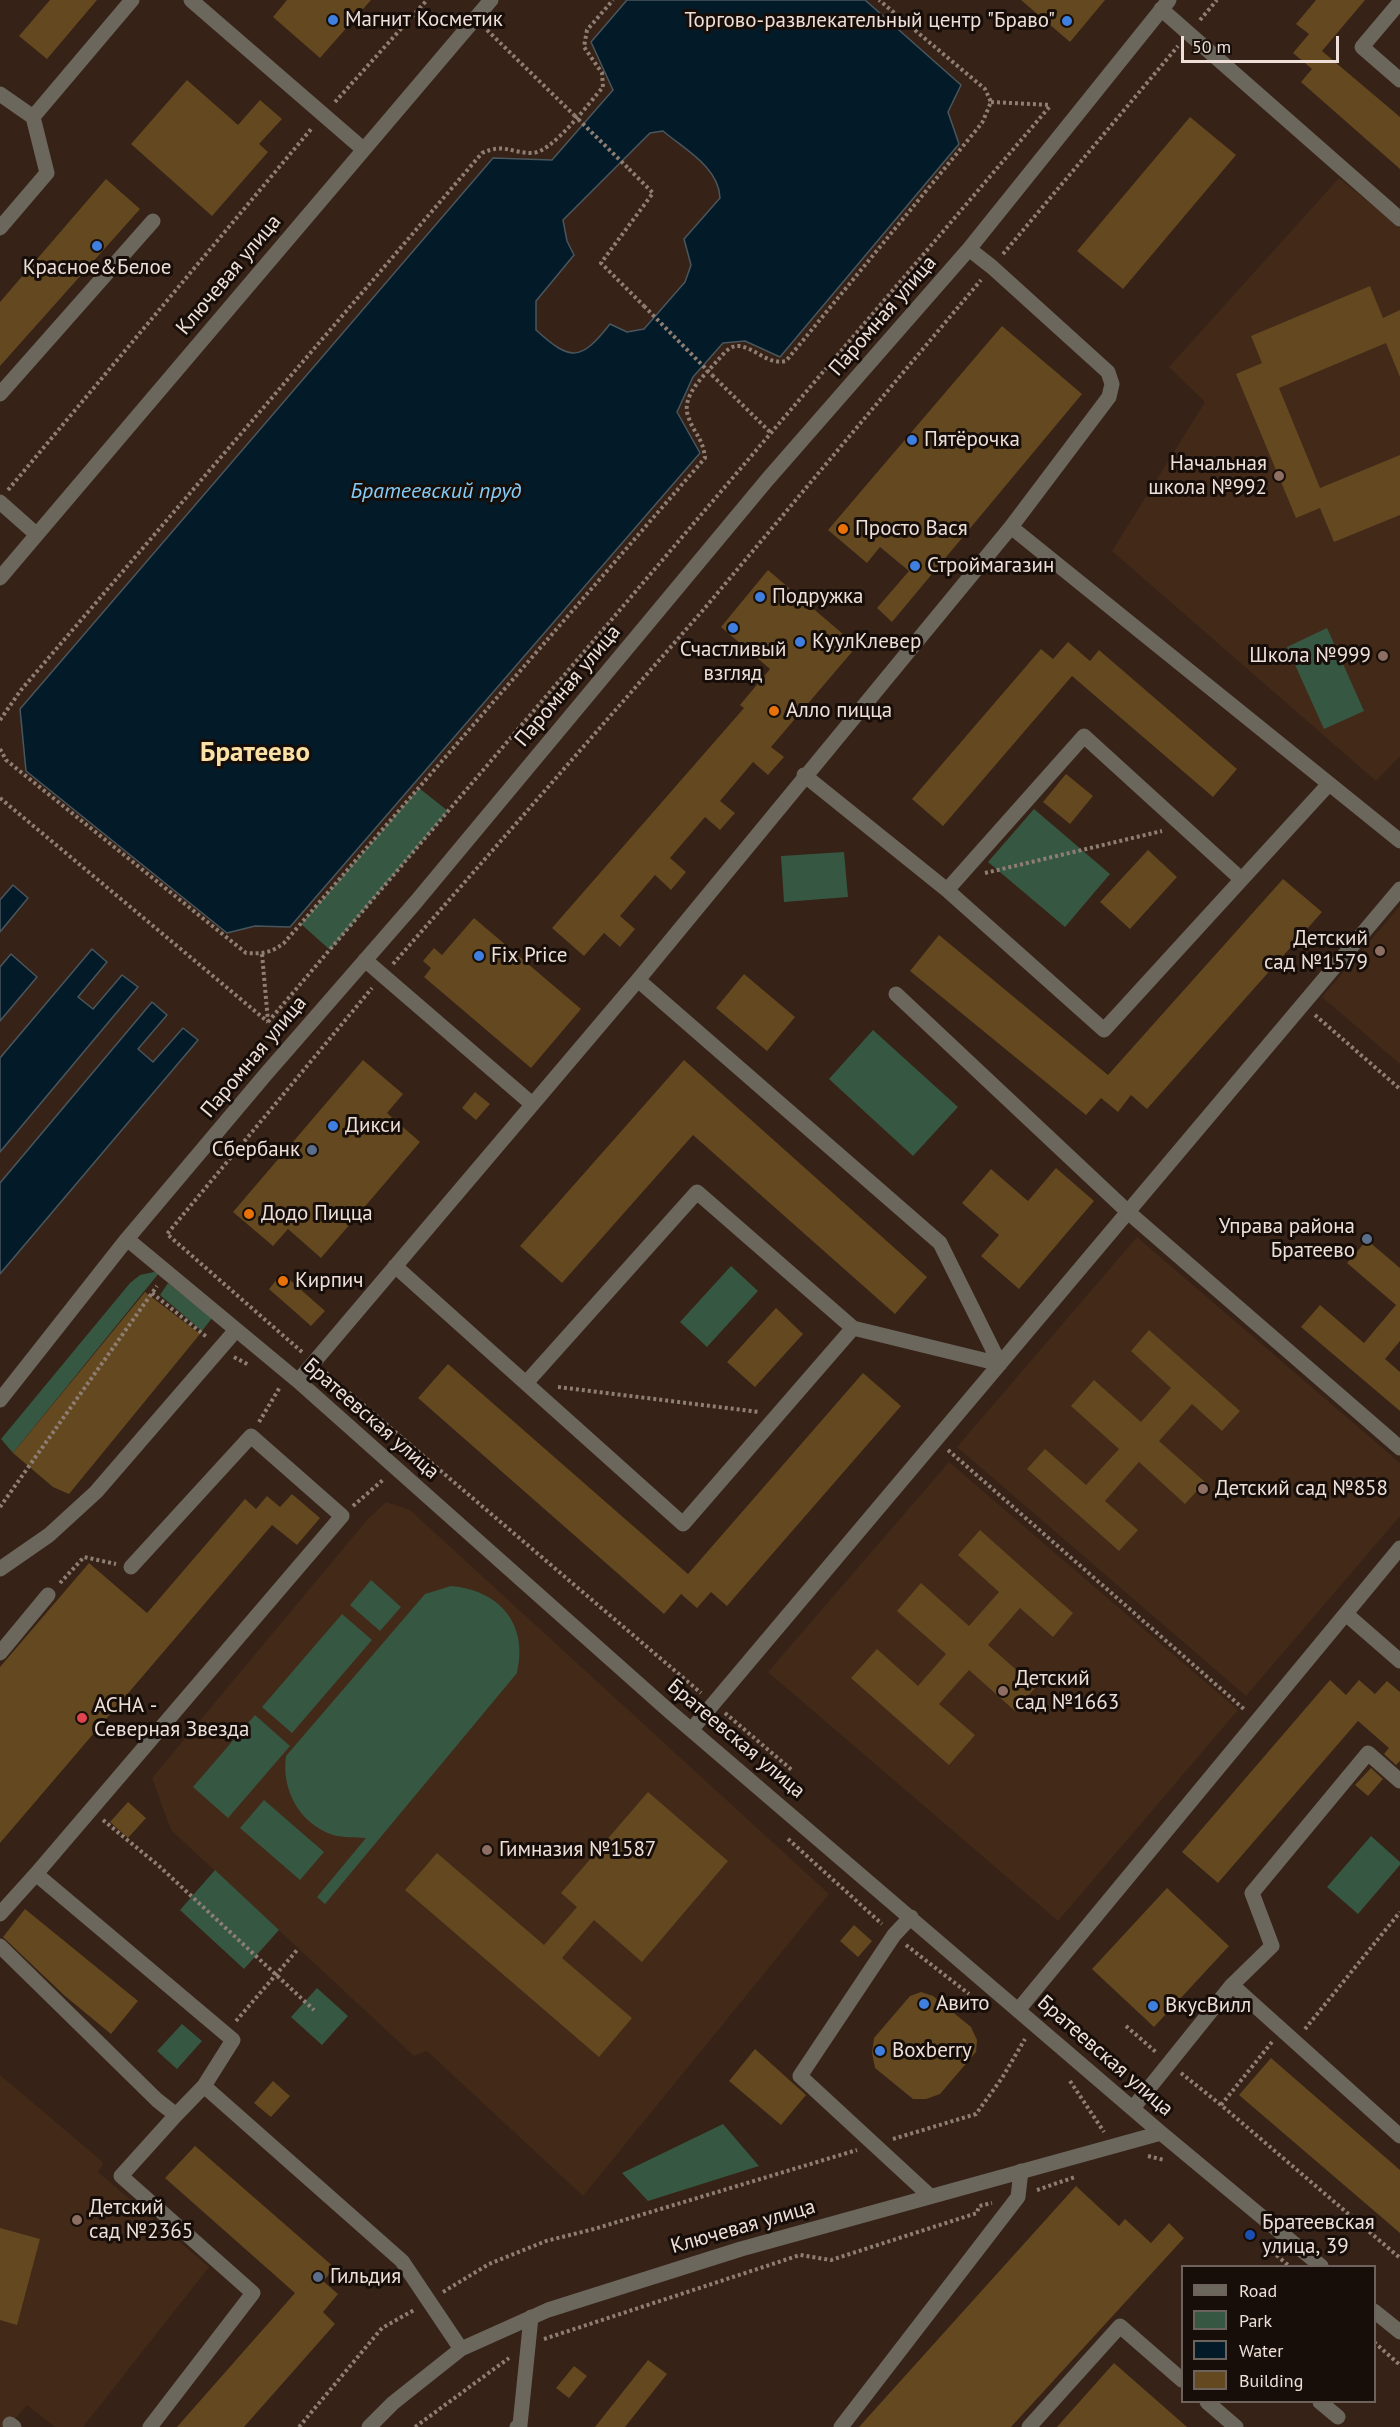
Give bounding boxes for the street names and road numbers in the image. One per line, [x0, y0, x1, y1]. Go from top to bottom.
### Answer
street label: Ключевая улица [171, 210, 287, 340]
street label: Паромная улица [824, 251, 942, 381]
street label: Паромная улица [510, 620, 626, 752]
street label: Паромная улица [196, 991, 312, 1123]
street label: Братеевская улица [298, 1353, 444, 1485]
street label: Братеевская улица [662, 1674, 810, 1804]
street label: Братеевская улица [1032, 1990, 1178, 2122]
street label: Ключевая улица [668, 2194, 818, 2260]

